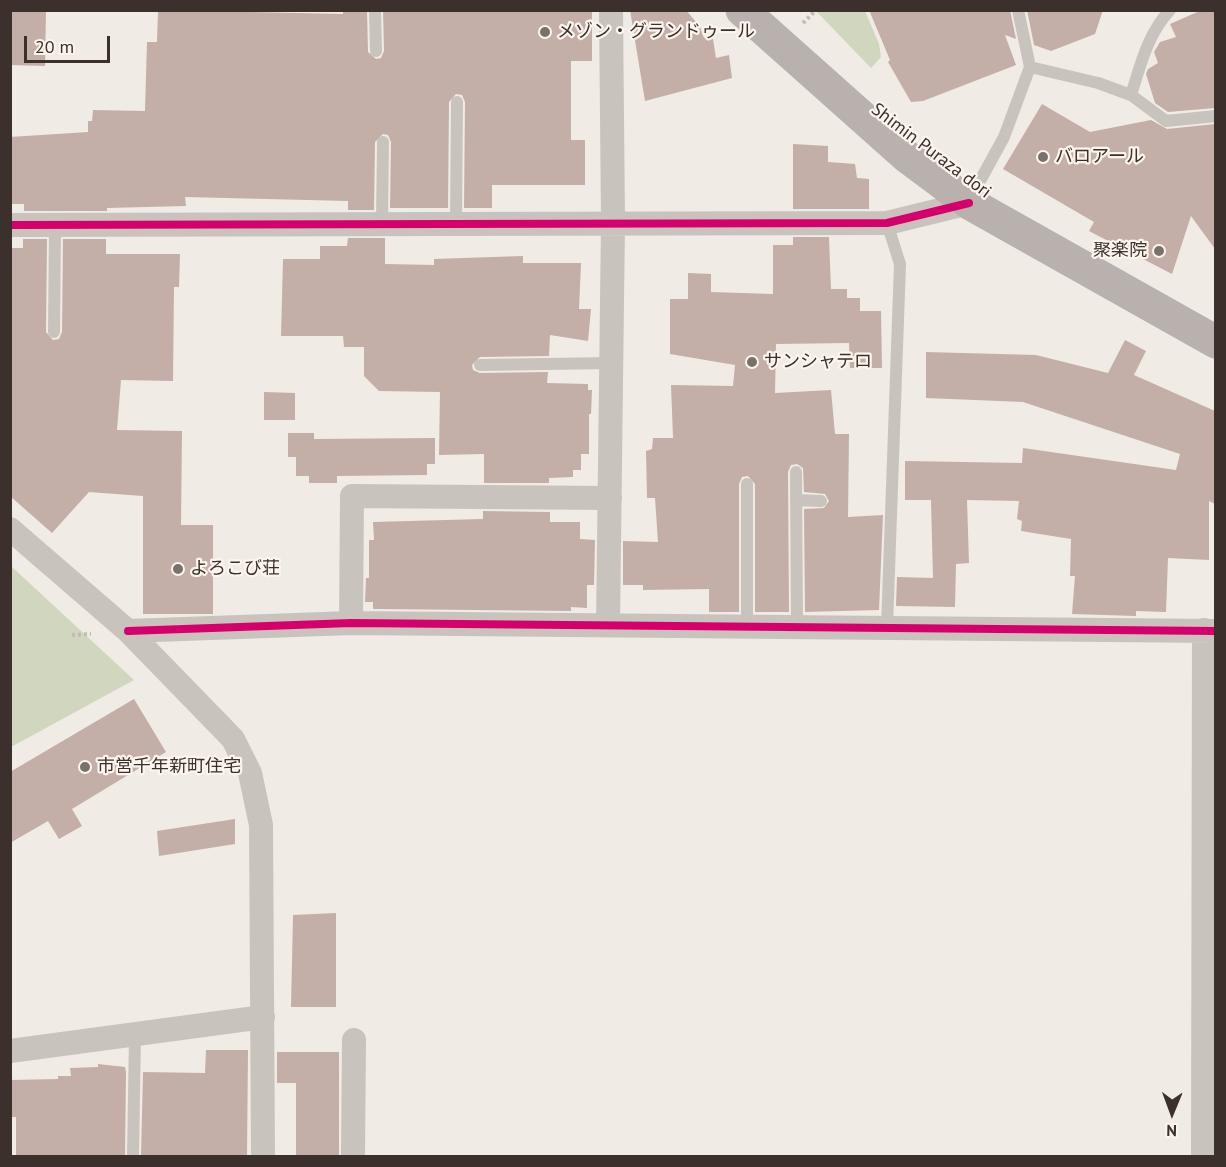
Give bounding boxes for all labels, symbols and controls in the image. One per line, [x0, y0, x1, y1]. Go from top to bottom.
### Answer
place label: メゾン・グランドゥール [557, 21, 755, 43]
scale bar [27, 24, 112, 62]
marker: メゾン・グランドゥール [538, 25, 552, 39]
text: 20 m [35, 35, 74, 58]
street label: Shimin Puraza dori [867, 99, 995, 203]
place label: バロアール [1055, 146, 1144, 168]
marker: バロアール [1036, 150, 1050, 164]
place label: 聚楽院 [1093, 240, 1147, 262]
marker: 聚楽院 [1152, 244, 1166, 258]
place label: サンシャテロ [764, 351, 872, 373]
marker: サンシャテロ [745, 355, 759, 369]
place label: よろこび荘 [190, 558, 280, 580]
marker: よろこび荘 [171, 562, 185, 576]
place label: 市営千年新町住宅 [97, 756, 241, 778]
marker: 市営千年新町住宅 [78, 760, 92, 774]
north arrow [1142, 1083, 1202, 1143]
text: N [1166, 1121, 1177, 1141]

